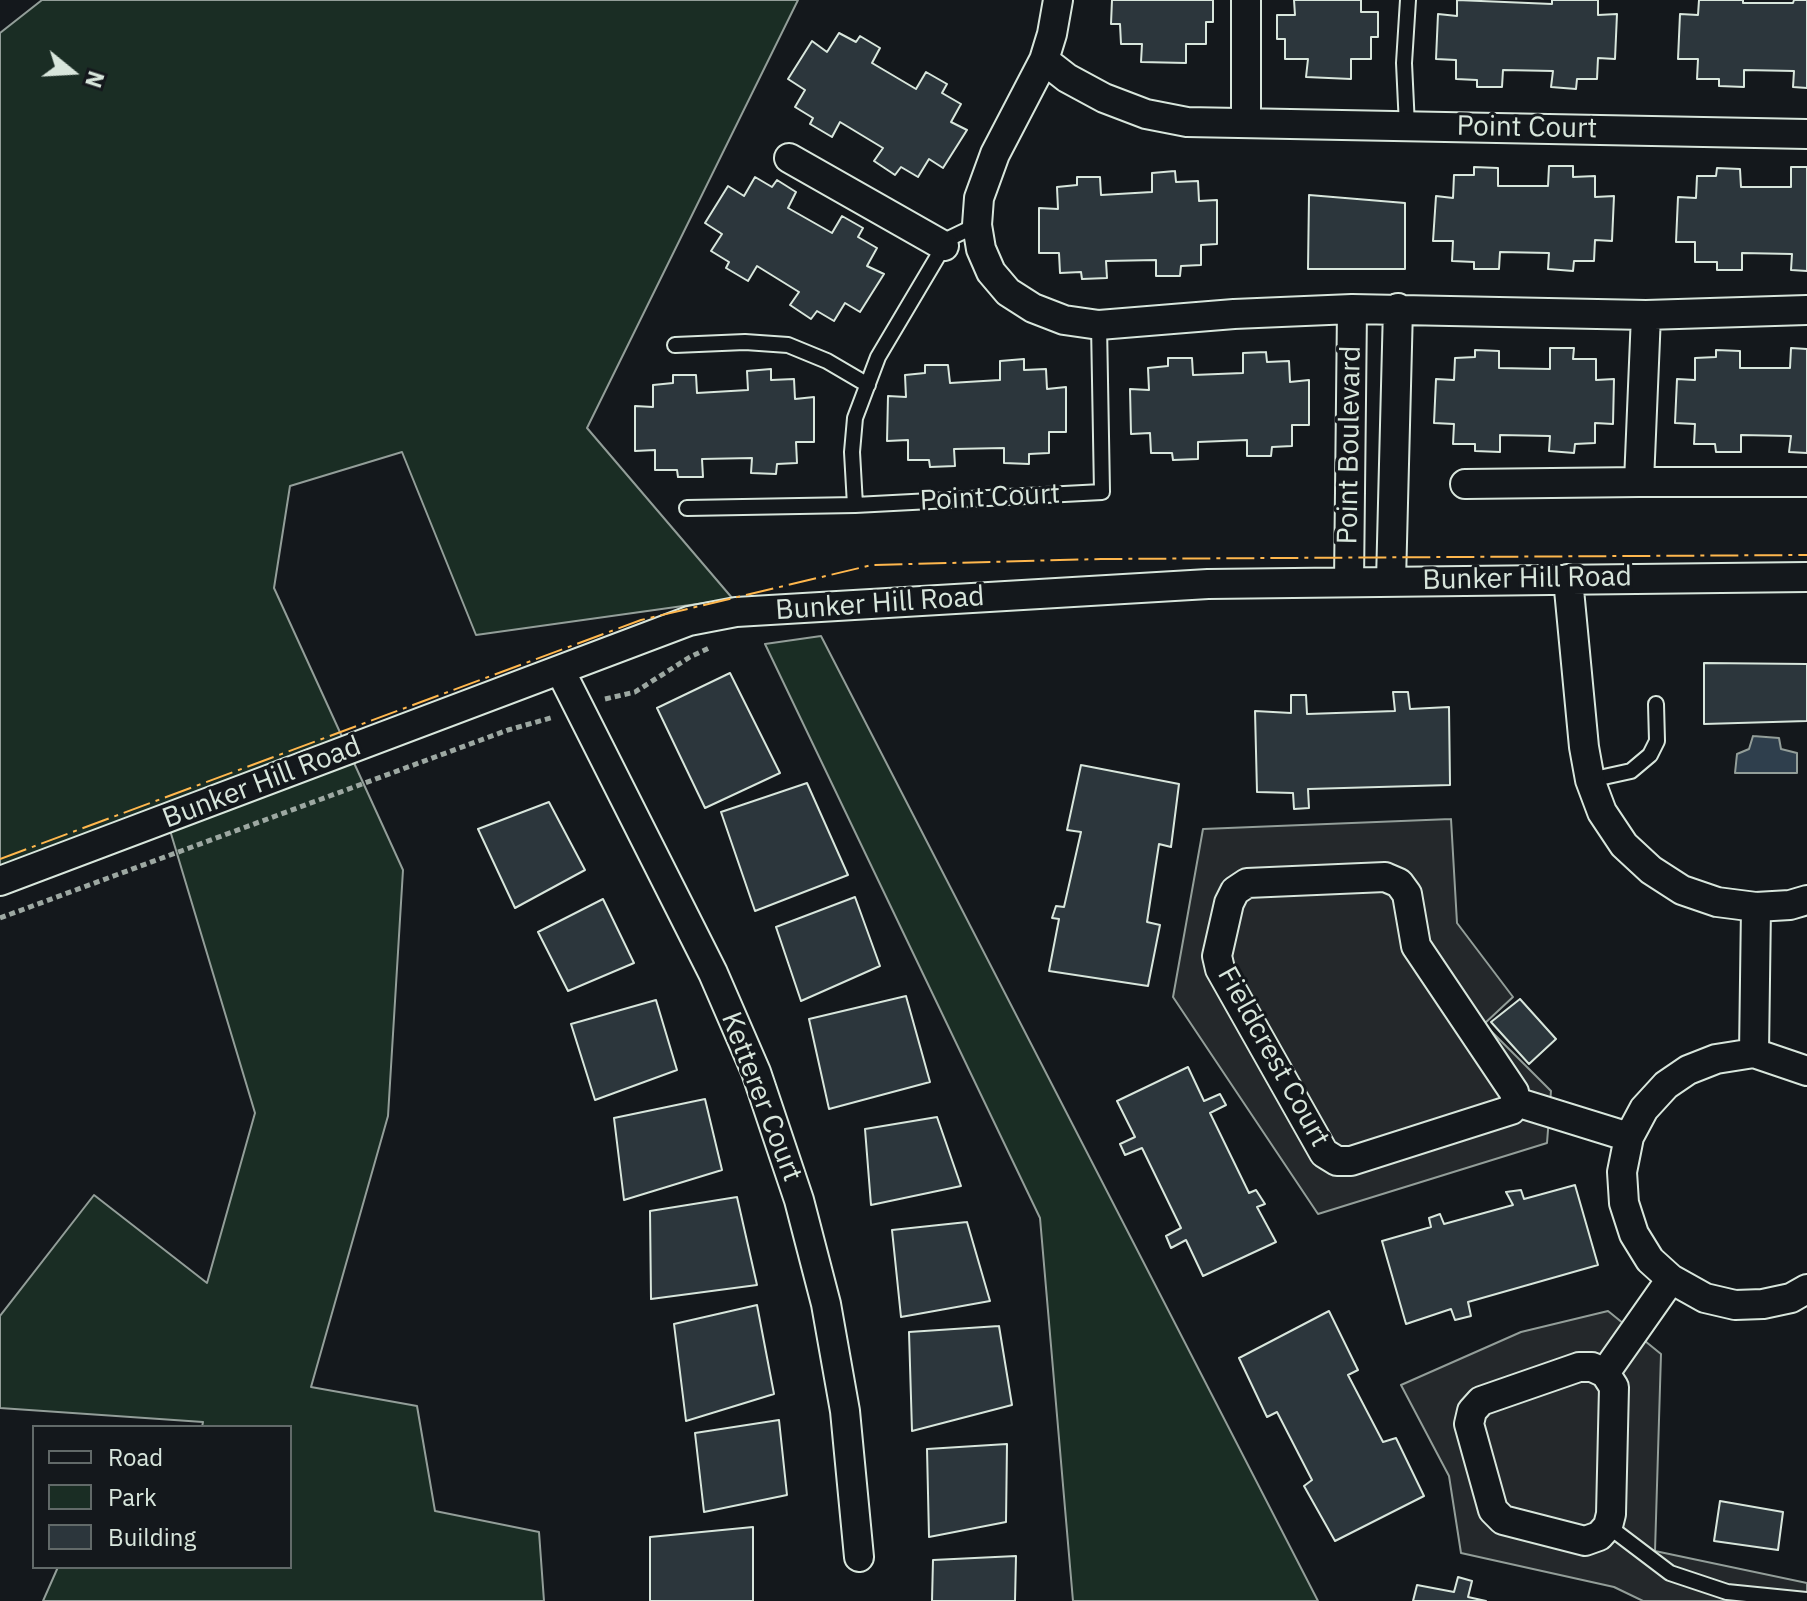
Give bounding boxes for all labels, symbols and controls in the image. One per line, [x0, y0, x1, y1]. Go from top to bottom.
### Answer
north arrow [32, 32, 112, 112]
text: N [79, 68, 112, 92]
street label: Point Court [1456, 110, 1598, 146]
street label: Point Boulevard [1331, 345, 1369, 545]
street label: Point Court [919, 478, 1061, 518]
street label: Bunker Hill Road [1422, 560, 1632, 598]
street label: Bunker Hill Road [774, 580, 986, 628]
street label: Bunker Hill Road [158, 730, 366, 836]
street label: Fieldcrest Court [1210, 961, 1336, 1153]
street label: Ketterer Court [713, 1008, 809, 1186]
legend [32, 1425, 292, 1569]
text: Road [108, 1441, 163, 1473]
text: Park [108, 1481, 157, 1513]
text: Building [108, 1521, 196, 1553]

